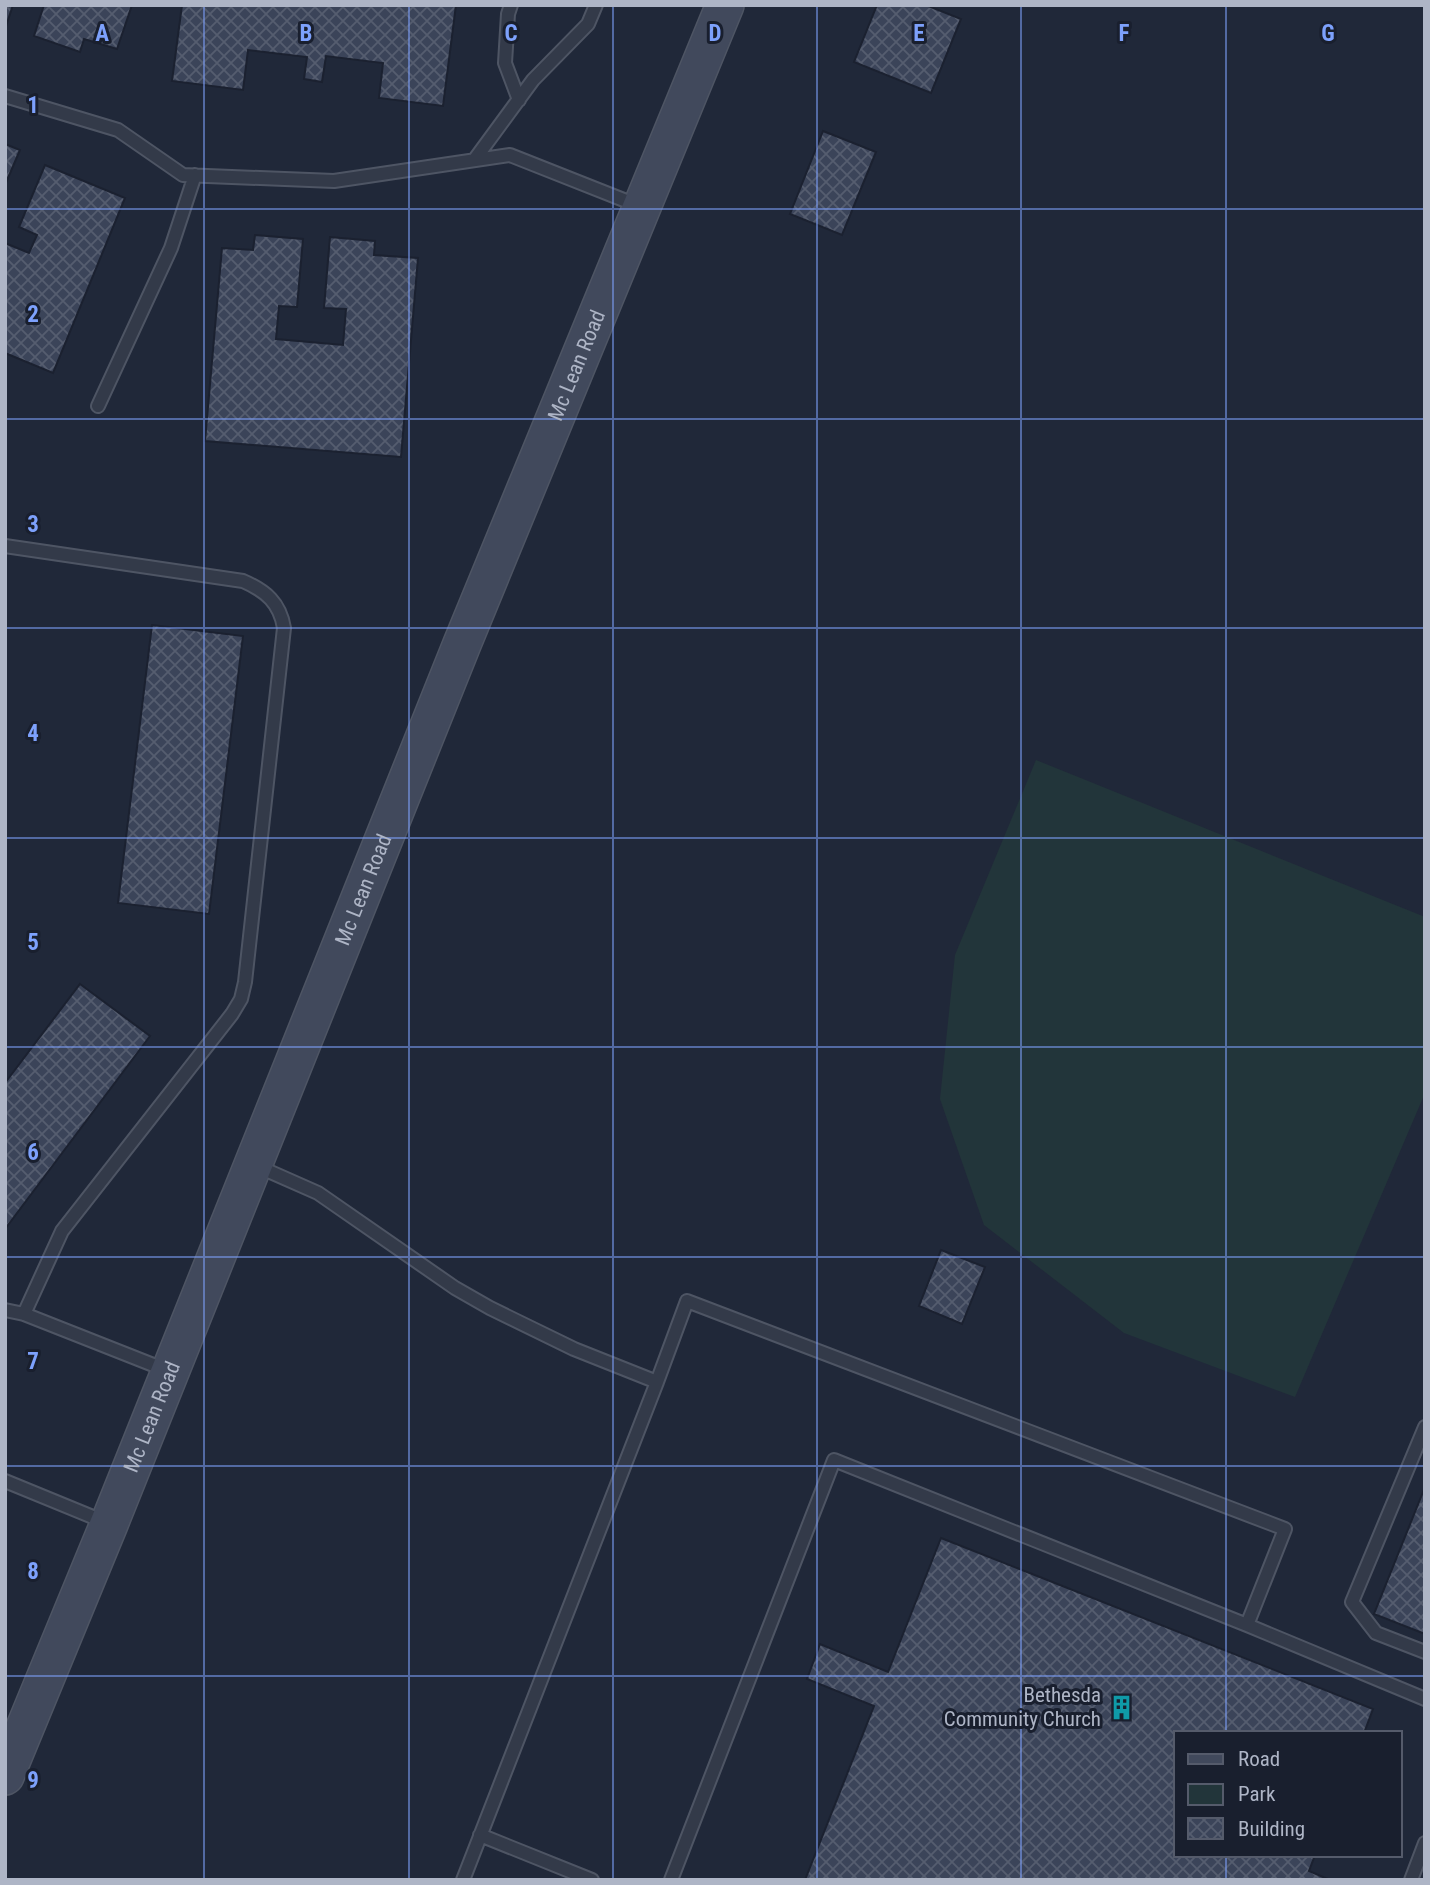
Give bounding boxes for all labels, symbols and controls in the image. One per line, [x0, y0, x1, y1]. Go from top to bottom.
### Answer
text: A [95, 20, 109, 47]
text: B [300, 20, 312, 47]
text: C [504, 20, 518, 47]
text: D [709, 20, 722, 47]
text: E [913, 20, 925, 47]
text: F [1119, 20, 1130, 47]
text: G [1321, 20, 1335, 47]
text: 1 [27, 92, 39, 119]
text: 2 [27, 301, 39, 328]
street label: Mc Lean Road [543, 307, 610, 424]
text: 3 [27, 511, 39, 538]
text: 4 [27, 720, 39, 747]
street label: Mc Lean Road [330, 831, 396, 949]
text: 5 [27, 929, 39, 956]
text: 6 [27, 1139, 39, 1166]
text: 7 [27, 1348, 39, 1375]
street label: Mc Lean Road [119, 1358, 185, 1476]
text: 8 [27, 1558, 39, 1585]
place label: Bethesda Community Church [944, 1683, 1101, 1731]
building icon: Bethesda Community Church [1107, 1693, 1135, 1721]
legend [1174, 1731, 1402, 1857]
text: Road [1238, 1747, 1280, 1771]
text: 9 [27, 1767, 39, 1794]
text: Park [1238, 1782, 1276, 1806]
text: Building [1238, 1817, 1305, 1841]

